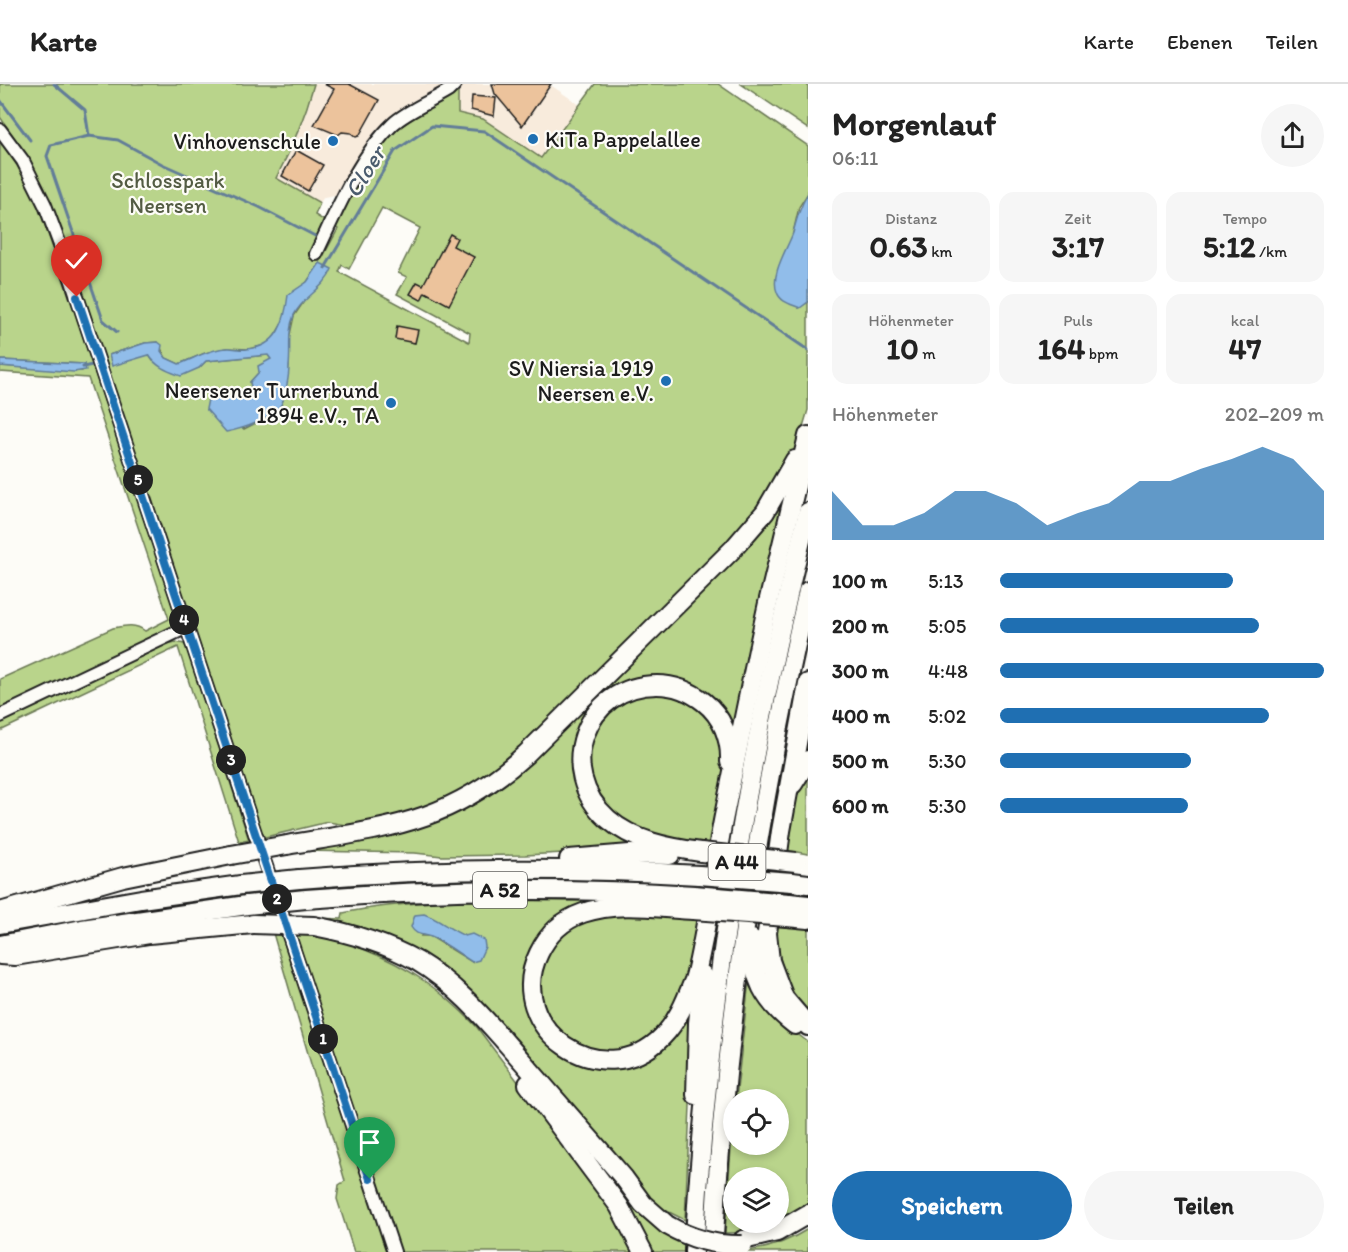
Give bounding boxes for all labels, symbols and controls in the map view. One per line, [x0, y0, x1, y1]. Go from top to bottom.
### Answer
text: Karte [30, 24, 97, 58]
text: Karte [1084, 29, 1134, 54]
text: Ebenen [1167, 29, 1233, 54]
text: Teilen [1266, 29, 1318, 54]
text: Morgenlauf [832, 104, 996, 143]
button: share [1261, 104, 1324, 167]
place label: KiTa Pappelallee [545, 126, 701, 153]
place label: Vinhovenschule [174, 128, 321, 155]
marker: KiTa Pappelallee [526, 132, 540, 146]
marker: Vinhovenschule [326, 134, 340, 148]
water label: Cloer [338, 138, 393, 203]
text: 06:11 [832, 146, 878, 170]
park label: Schlosspark Neersen [111, 167, 225, 219]
text: Distanz [885, 209, 937, 228]
text: Zeit [1065, 209, 1091, 228]
text: Tempo [1223, 209, 1267, 228]
text: 0.63 [870, 228, 928, 265]
text: 3:17 [1052, 228, 1104, 265]
text: 5:12 [1203, 228, 1256, 265]
pin [51, 235, 102, 297]
text: km [928, 242, 952, 261]
text: /km [1256, 242, 1287, 261]
icon: check [60, 244, 93, 277]
text: Höhenmeter [869, 311, 953, 330]
text: Puls [1063, 311, 1093, 330]
text: kcal [1231, 311, 1259, 330]
text: 10 [886, 330, 919, 367]
text: 164 [1037, 330, 1085, 367]
text: 47 [1229, 330, 1261, 367]
text: m [919, 344, 936, 363]
text: bpm [1085, 344, 1119, 363]
place label: SV Niersia 1919 Neersen e.V. [509, 355, 654, 407]
marker: SV Niersia 1919 Neersen e.V. [659, 374, 673, 388]
place label: Neersener Turnerbund 1894 e.V., TA [165, 377, 379, 429]
marker: Neersener Turnerbund 1894 e.V., TA [384, 396, 398, 410]
text: Höhenmeter [832, 402, 938, 426]
text: 202–209 m [1225, 402, 1324, 426]
pin: 5 [123, 465, 153, 495]
text: 5 [134, 470, 142, 489]
text: 100 m [832, 569, 887, 593]
text: 5:13 [928, 569, 964, 593]
pin: 4 [169, 605, 199, 635]
text: 4 [179, 610, 189, 629]
text: 200 m [832, 614, 888, 638]
text: 5:05 [928, 614, 966, 638]
text: 300 m [832, 659, 889, 683]
text: 4:48 [928, 659, 968, 683]
text: 400 m [832, 704, 890, 728]
text: 5:02 [928, 704, 966, 728]
pin: 3 [216, 745, 246, 775]
text: 500 m [832, 749, 888, 773]
text: 5:30 [928, 749, 967, 773]
text: 3 [227, 750, 235, 769]
text: 600 m [832, 794, 889, 818]
text: 5:30 [928, 794, 967, 818]
road number: A 44 [708, 844, 766, 880]
road number: A 52 [473, 872, 527, 908]
pin: 2 [262, 884, 292, 914]
text: 2 [273, 889, 281, 908]
pin: 1 [308, 1024, 338, 1054]
text: 1 [319, 1029, 327, 1048]
map controls [723, 1089, 789, 1233]
button: locate [723, 1089, 789, 1155]
pin [344, 1117, 395, 1179]
icon: arrive [353, 1126, 386, 1159]
button: layers [723, 1167, 789, 1233]
button: Speichern [832, 1171, 1072, 1240]
button: Teilen [1084, 1171, 1324, 1240]

